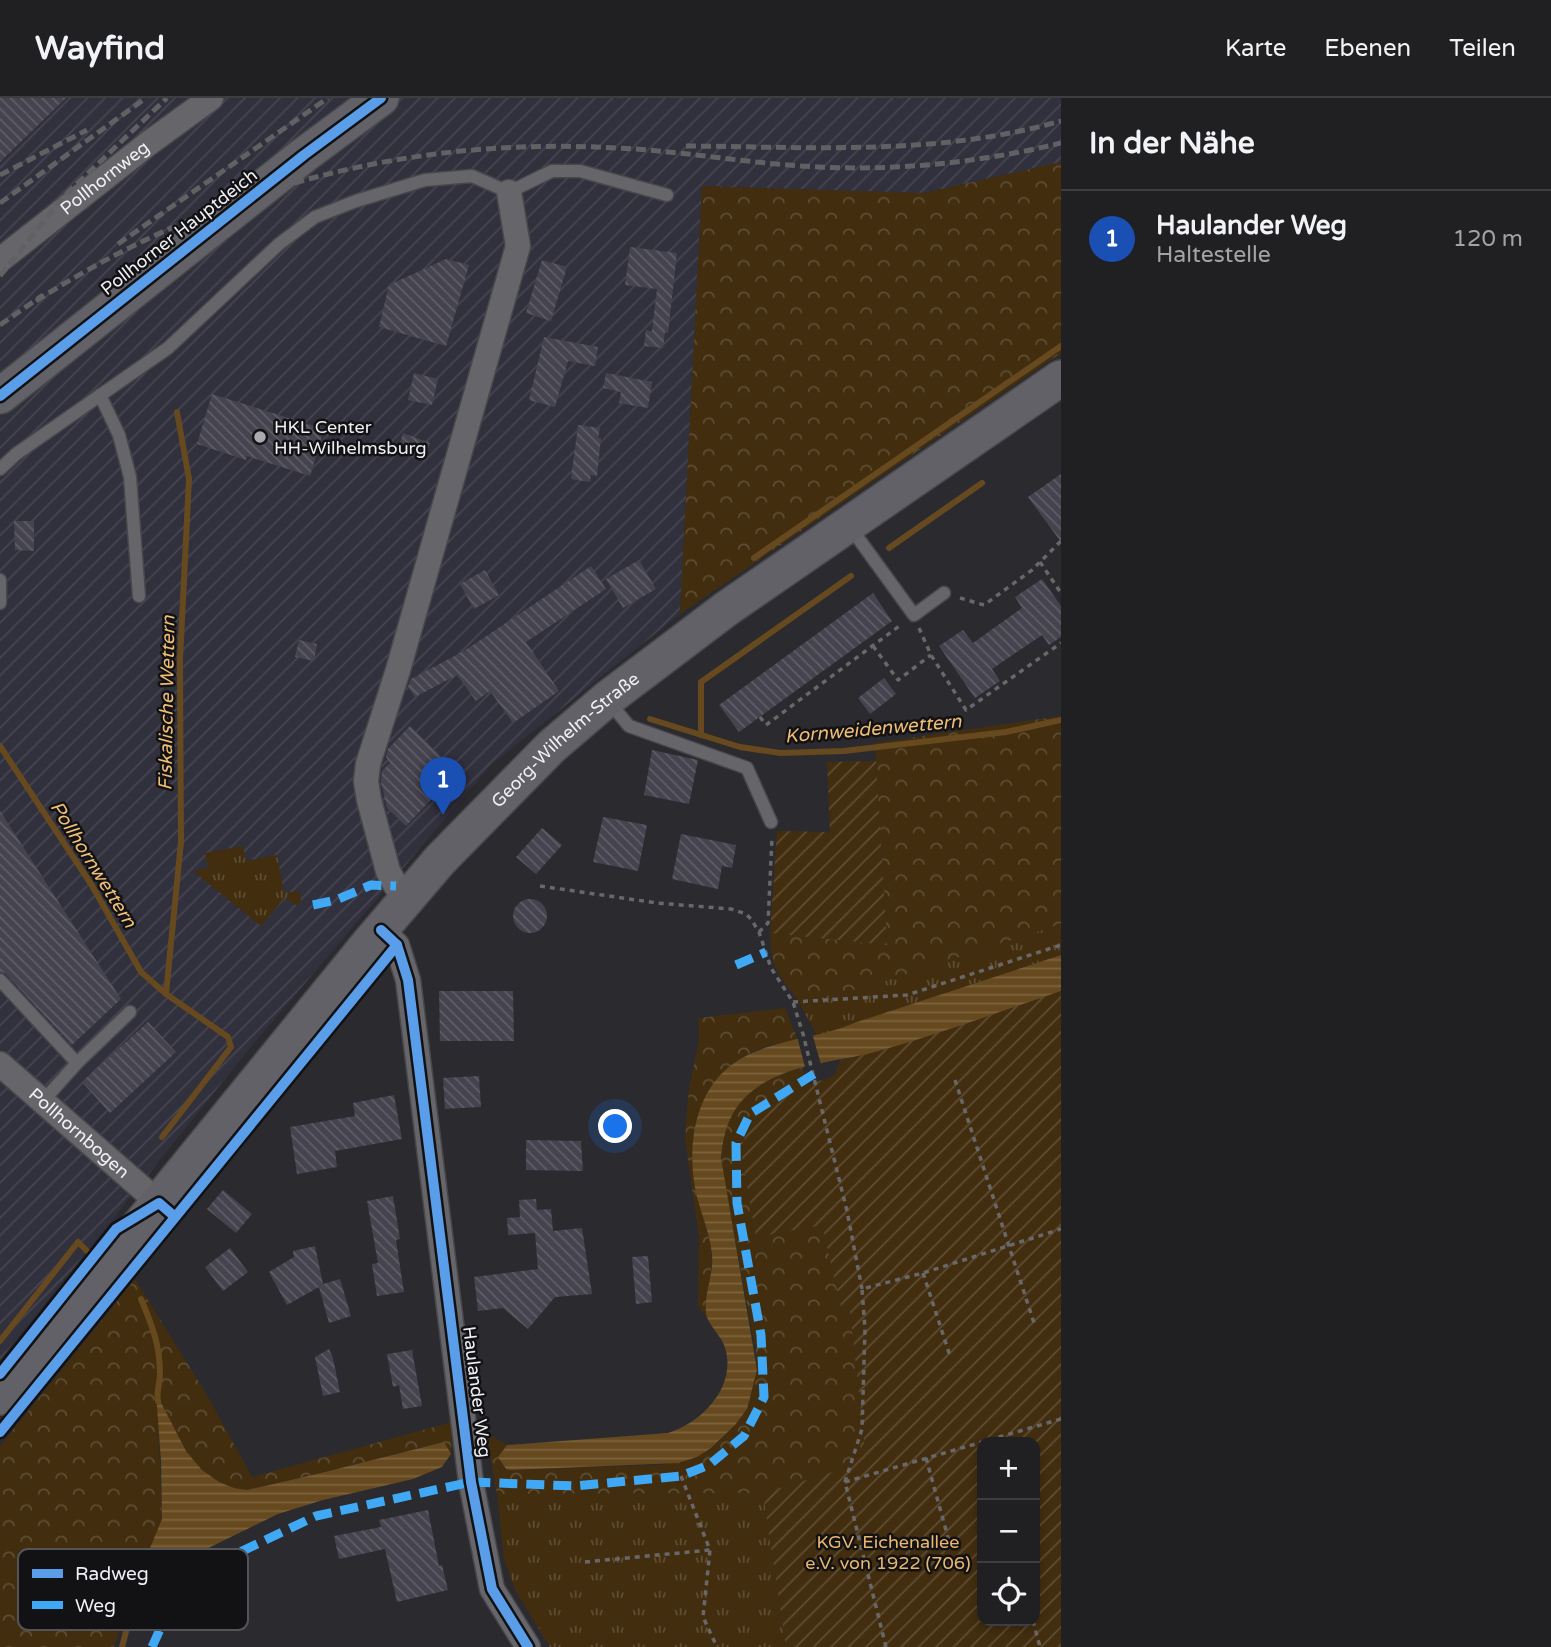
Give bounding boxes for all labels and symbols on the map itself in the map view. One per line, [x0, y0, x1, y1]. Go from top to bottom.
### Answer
street label: Pollhornweg [56, 136, 154, 220]
street label: Pollhorner Hauptdeich [96, 164, 262, 300]
place label: HKL Center HH-Wilhelmsburg [274, 416, 427, 459]
marker: HKL Center HH-Wilhelmsburg [252, 429, 268, 445]
water label: Fiskalische Wettern [154, 615, 180, 791]
street label: Georg-Wilhelm-Straße [487, 668, 644, 812]
water label: Kornweidenwettern [784, 710, 963, 748]
pin: 1 [420, 757, 466, 815]
water label: Pollhornwettern [45, 797, 141, 932]
street label: Pollhornbogen [24, 1083, 134, 1183]
your location [598, 1109, 632, 1143]
street label: Haulander Weg [458, 1325, 496, 1459]
park label: KGV. Eichenallee e.V. von 1922 (706) [805, 1531, 971, 1574]
legend [18, 1549, 248, 1630]
text: Radweg [75, 1563, 149, 1585]
text: Weg [75, 1595, 116, 1617]

